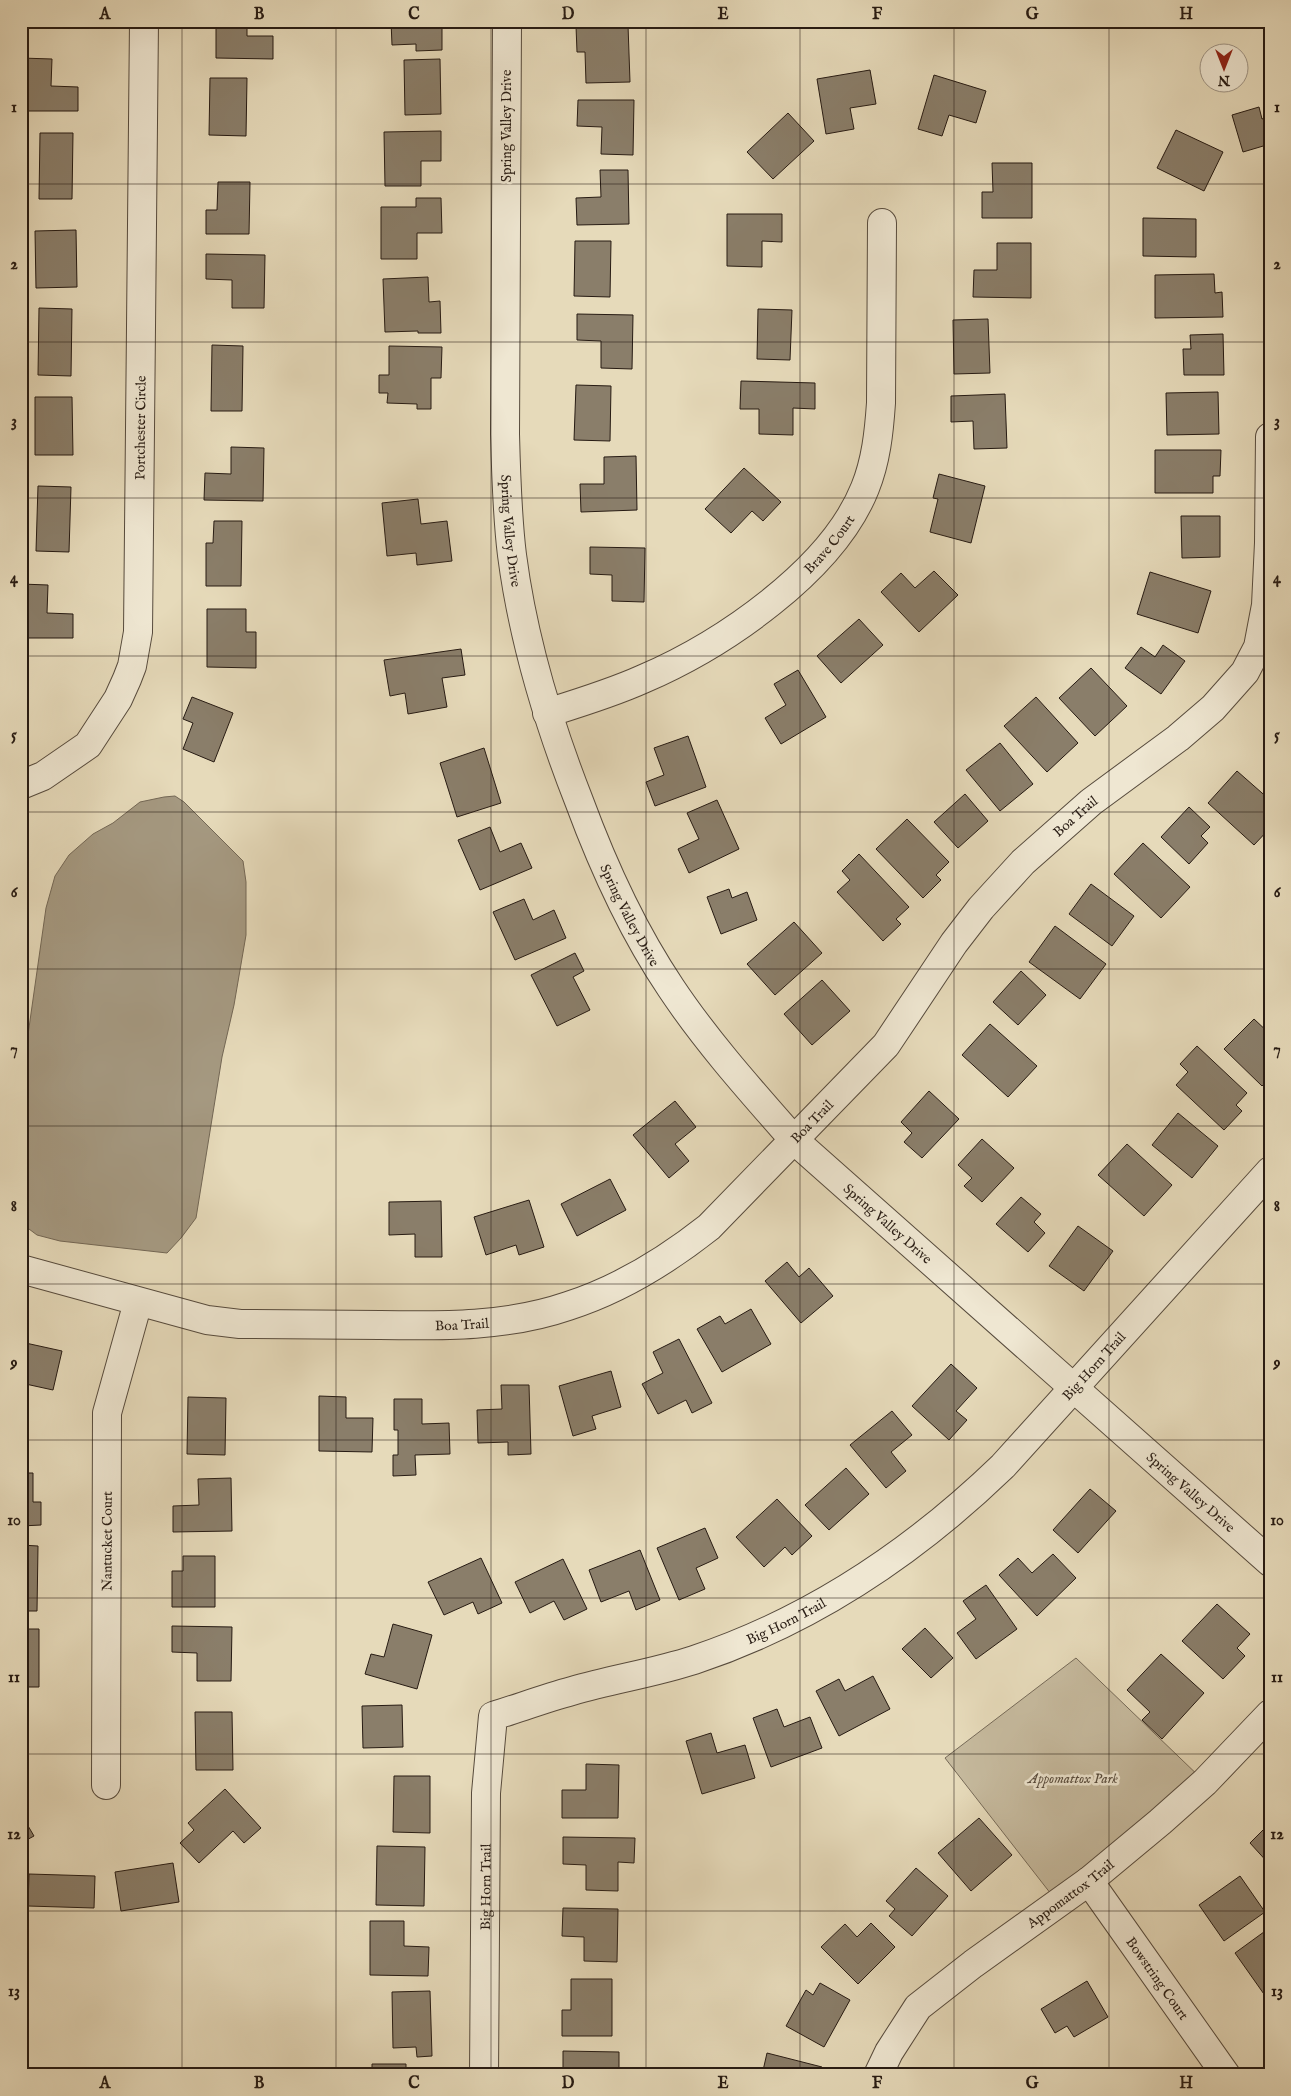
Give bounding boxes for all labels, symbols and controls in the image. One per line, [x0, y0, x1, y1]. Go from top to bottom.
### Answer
text: A [99, 5, 112, 25]
text: B [254, 5, 265, 25]
text: C [408, 5, 420, 25]
text: D [562, 5, 575, 25]
text: E [717, 5, 729, 25]
text: F [872, 5, 883, 25]
text: G [1026, 5, 1039, 25]
text: H [1179, 5, 1193, 25]
north arrow [1198, 42, 1248, 92]
street label: Spring Valley Drive [498, 69, 516, 182]
text: N [1218, 71, 1231, 89]
text: 1 [11, 98, 17, 118]
text: 1 [1274, 98, 1280, 118]
text: 2 [10, 255, 18, 275]
text: 2 [1273, 255, 1281, 275]
street label: Portchester Circle [131, 375, 151, 480]
text: 3 [11, 412, 17, 432]
text: 3 [1274, 412, 1280, 432]
street label: Spring Valley Drive [496, 474, 525, 589]
street label: Brave Court [801, 512, 859, 578]
text: 4 [10, 569, 19, 589]
text: 4 [1273, 569, 1282, 589]
text: 5 [11, 726, 17, 746]
text: 5 [1274, 726, 1280, 746]
street label: Boa Trail [1050, 792, 1102, 841]
street label: Spring Valley Drive [595, 862, 663, 971]
text: 6 [11, 883, 19, 903]
text: 6 [1274, 883, 1282, 903]
text: 7 [10, 1040, 18, 1060]
text: 7 [1273, 1040, 1281, 1060]
street label: Boa Trail [787, 1096, 838, 1148]
street label: Spring Valley Drive [839, 1180, 936, 1269]
text: 8 [11, 1197, 17, 1217]
text: 8 [1274, 1197, 1280, 1217]
street label: Boa Trail [435, 1315, 490, 1335]
street label: Big Horn Trail [1059, 1328, 1130, 1405]
text: 9 [10, 1354, 18, 1374]
text: 9 [1273, 1354, 1281, 1374]
street label: Spring Valley Drive [1142, 1449, 1239, 1537]
street label: Nantucket Court [99, 1491, 117, 1591]
text: 10 [7, 1511, 21, 1531]
text: 10 [1270, 1511, 1284, 1531]
street label: Big Horn Trail [744, 1594, 830, 1649]
text: 11 [8, 1668, 20, 1688]
text: 11 [1271, 1668, 1283, 1688]
park label: Appomattox Park [1026, 1770, 1118, 1788]
text: 12 [7, 1825, 21, 1845]
text: 12 [1270, 1825, 1284, 1845]
street label: Big Horn Trail [477, 1843, 496, 1930]
street label: Appomattox Trail [1023, 1856, 1118, 1933]
street label: Bowstring Court [1121, 1934, 1192, 2024]
text: 13 [8, 1982, 20, 2002]
text: 13 [1271, 1982, 1283, 2002]
text: A [99, 2074, 112, 2094]
text: B [254, 2074, 265, 2094]
text: C [408, 2074, 420, 2094]
text: D [562, 2074, 575, 2094]
text: E [717, 2074, 729, 2094]
text: F [872, 2074, 883, 2094]
text: G [1026, 2074, 1039, 2094]
text: H [1179, 2074, 1193, 2094]

